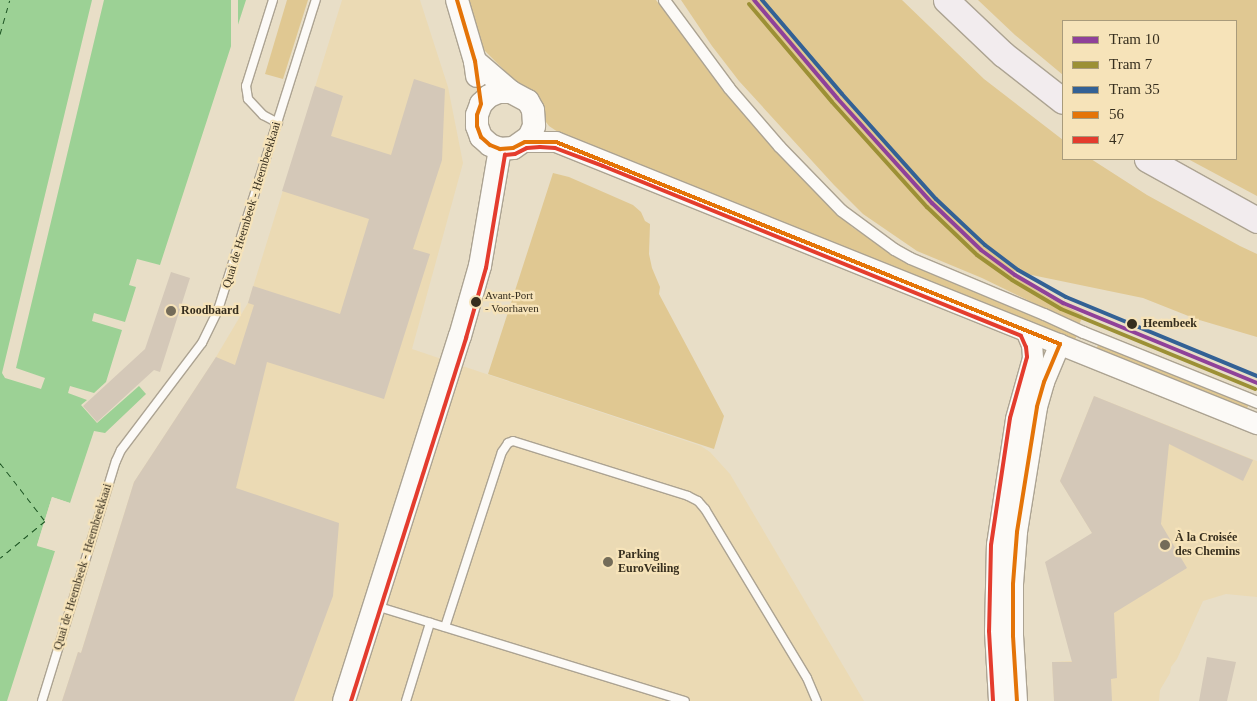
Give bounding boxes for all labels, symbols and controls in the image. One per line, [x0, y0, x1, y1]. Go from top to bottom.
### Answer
legend [1062, 20, 1237, 160]
text: Tram 10 [1109, 31, 1160, 47]
text: Tram 7 [1109, 56, 1152, 72]
text: Tram 35 [1109, 81, 1160, 97]
text: 56 [1109, 106, 1124, 122]
street label: Quai de Heembeek - Heembeekkaai [220, 120, 284, 290]
text: 47 [1109, 131, 1124, 147]
place label: Avant-Port - Voorhaven [485, 289, 539, 315]
marker: Avant-Port - Voorhaven [471, 297, 481, 307]
place label: Roodbaard [181, 304, 239, 318]
marker: Roodbaard [165, 305, 177, 317]
marker: Heembeek [1125, 317, 1139, 331]
place label: Heembeek [1143, 317, 1197, 331]
street label: Quai de Heembeek - Heembeekkaai [51, 482, 115, 652]
place label: À la Croisée des Chemins [1175, 531, 1240, 559]
marker: À la Croisée des Chemins [1159, 539, 1171, 551]
place label: Parking EuroVeiling [618, 548, 679, 576]
marker: Parking EuroVeiling [602, 556, 614, 568]

